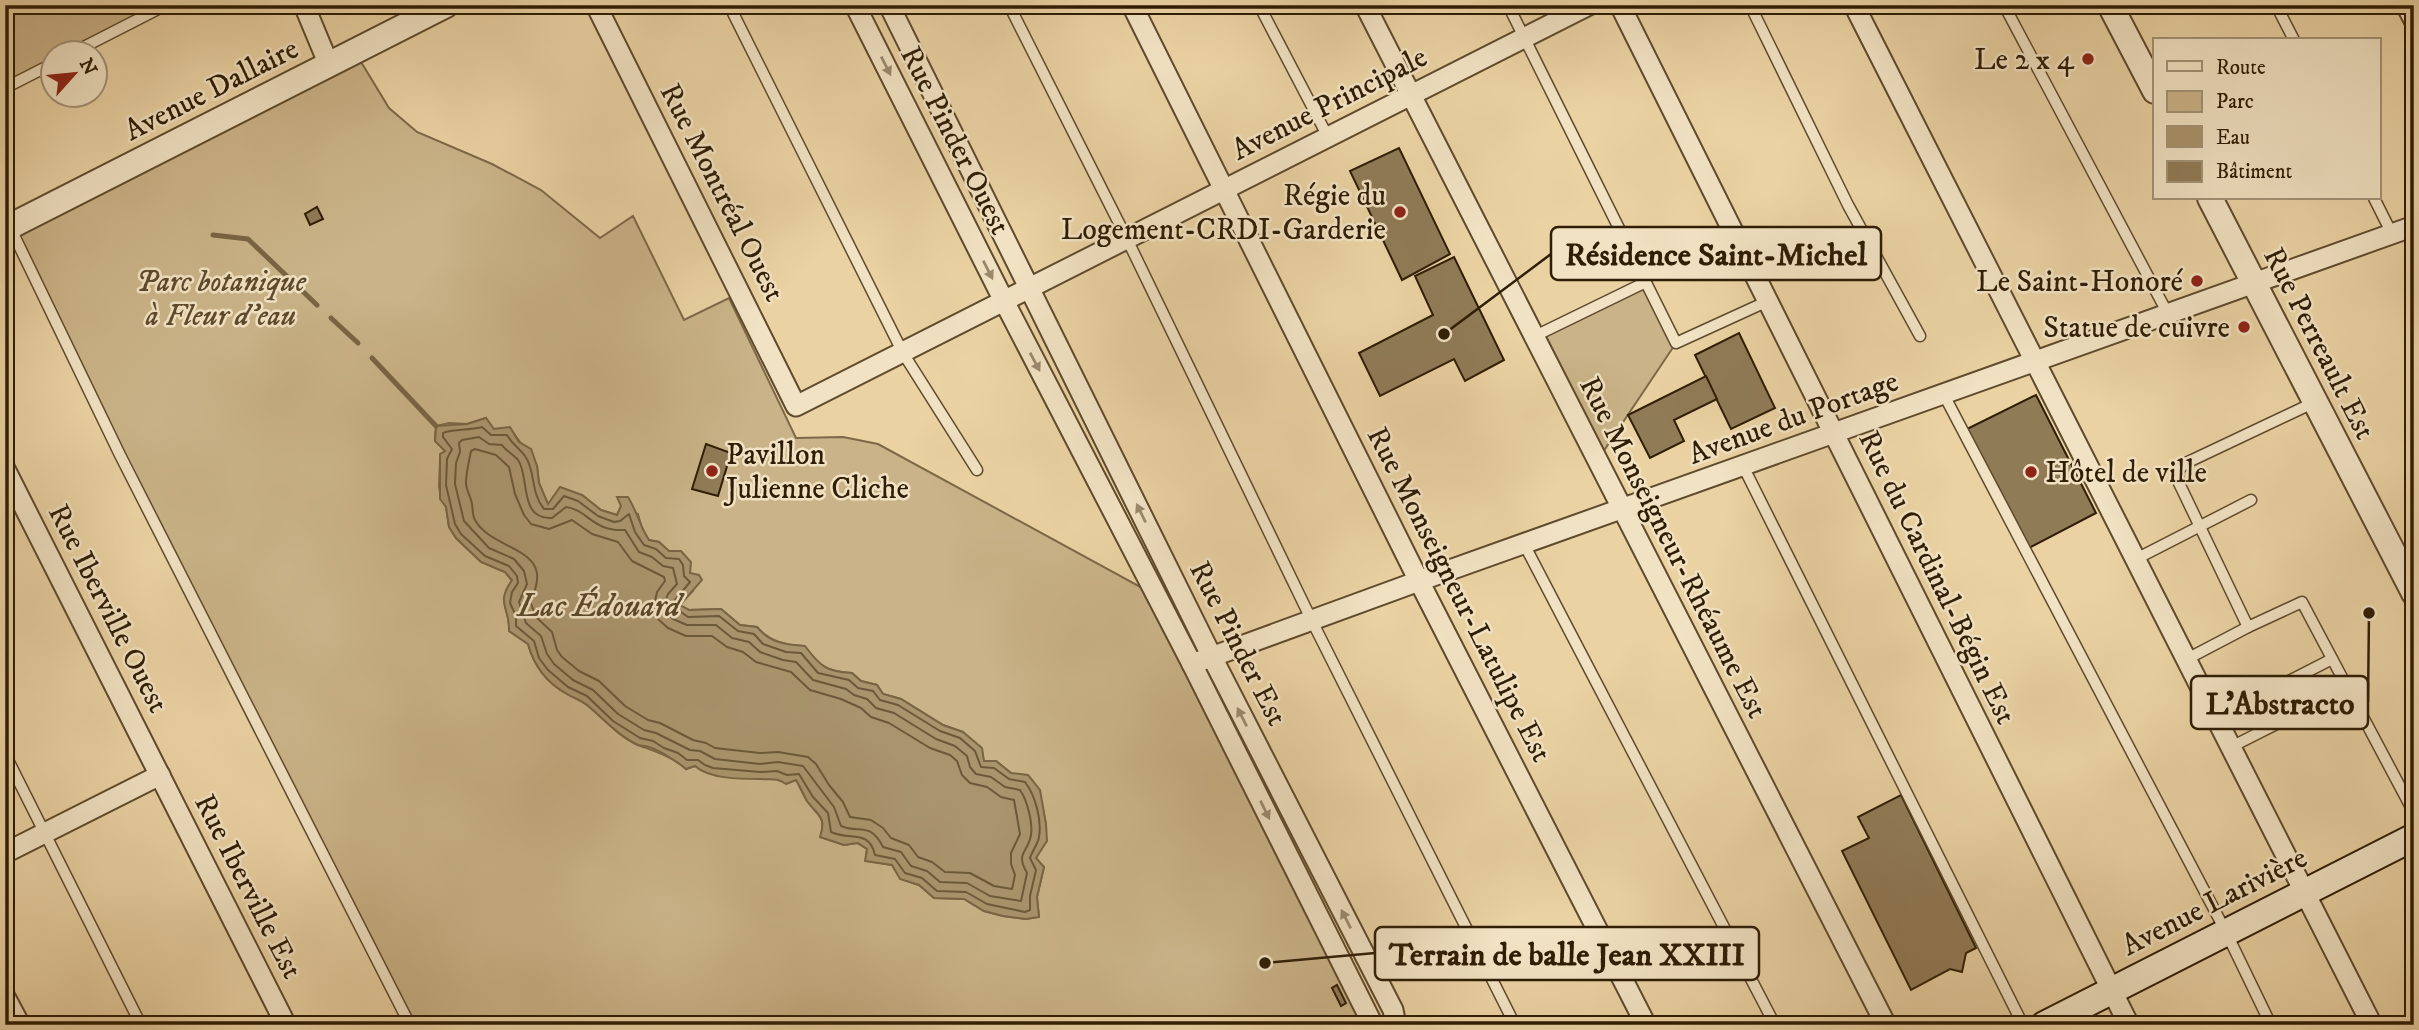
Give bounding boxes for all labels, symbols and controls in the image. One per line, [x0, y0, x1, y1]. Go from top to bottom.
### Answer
street label: Avenue Dallaire [119, 31, 305, 150]
north arrow [38, 38, 108, 108]
legend [2153, 38, 2380, 200]
street label: Avenue Principale [1226, 39, 1434, 170]
street label: Rue Pinder Ouest [891, 40, 1018, 241]
place label: Le 2 x 4 [1974, 42, 2075, 79]
marker: Le 2 x 4 [2080, 51, 2096, 67]
text: N [74, 55, 102, 79]
text: Route [2216, 55, 2266, 81]
one-way arrow [880, 56, 891, 76]
street label: Rue Montréal Ouest [651, 78, 793, 308]
text: Parc [2216, 89, 2254, 115]
text: Eau [2216, 125, 2250, 151]
text: Bâtiment [2216, 159, 2293, 185]
place label: Régie du Logement-CRDI-Garderie [1061, 178, 1386, 249]
marker: Régie du Logement-CRDI-Garderie [1392, 204, 1408, 220]
callout: Résidence Saint-Michel [1551, 227, 1881, 280]
text: Résidence Saint-Michel [1565, 236, 1868, 276]
street label: Rue Perreault Est [2254, 242, 2383, 446]
one-way arrow [982, 260, 993, 280]
park label: Parc botanique à Fleur d'eau [136, 264, 307, 335]
place label: Le Saint-Honoré [1976, 264, 2184, 301]
marker: Le Saint-Honoré [2189, 273, 2205, 289]
place label: Statue de cuivre [2043, 310, 2230, 347]
marker: Statue de cuivre [2236, 319, 2252, 335]
one-way arrow [1029, 352, 1041, 372]
street label: Avenue du Portage [1683, 363, 1904, 474]
street label: Rue Monseigneur-Rhéaume Est [1570, 371, 1775, 725]
street label: Rue Monseigneur-Latulipe Est [1358, 421, 1559, 768]
street label: Rue du Cardinal-Bégin Est [1849, 425, 2024, 730]
place label: Pavillon Julienne Cliche [723, 437, 909, 508]
place label: Hôtel de ville [2045, 455, 2207, 492]
marker: Pavillon Julienne Cliche [704, 463, 720, 479]
marker: Hôtel de ville [2023, 464, 2039, 480]
street label: Rue Iberville Ouest [39, 498, 176, 719]
one-way arrow [1135, 503, 1146, 523]
street label: Rue Pinder Est [1180, 555, 1295, 732]
water label: Lac Édouard [516, 586, 685, 627]
callout: L'Abstracto [2191, 676, 2368, 729]
text: L'Abstracto [2205, 685, 2355, 725]
one-way arrow [1237, 707, 1248, 727]
street label: Rue Iberville Est [185, 788, 310, 985]
one-way arrow [1259, 800, 1270, 820]
street label: Avenue Larivière [2116, 840, 2314, 965]
one-way arrow [1341, 909, 1352, 929]
callout: Terrain de balle Jean XXIII [1375, 927, 1759, 980]
text: Terrain de balle Jean XXIII [1388, 936, 1745, 976]

